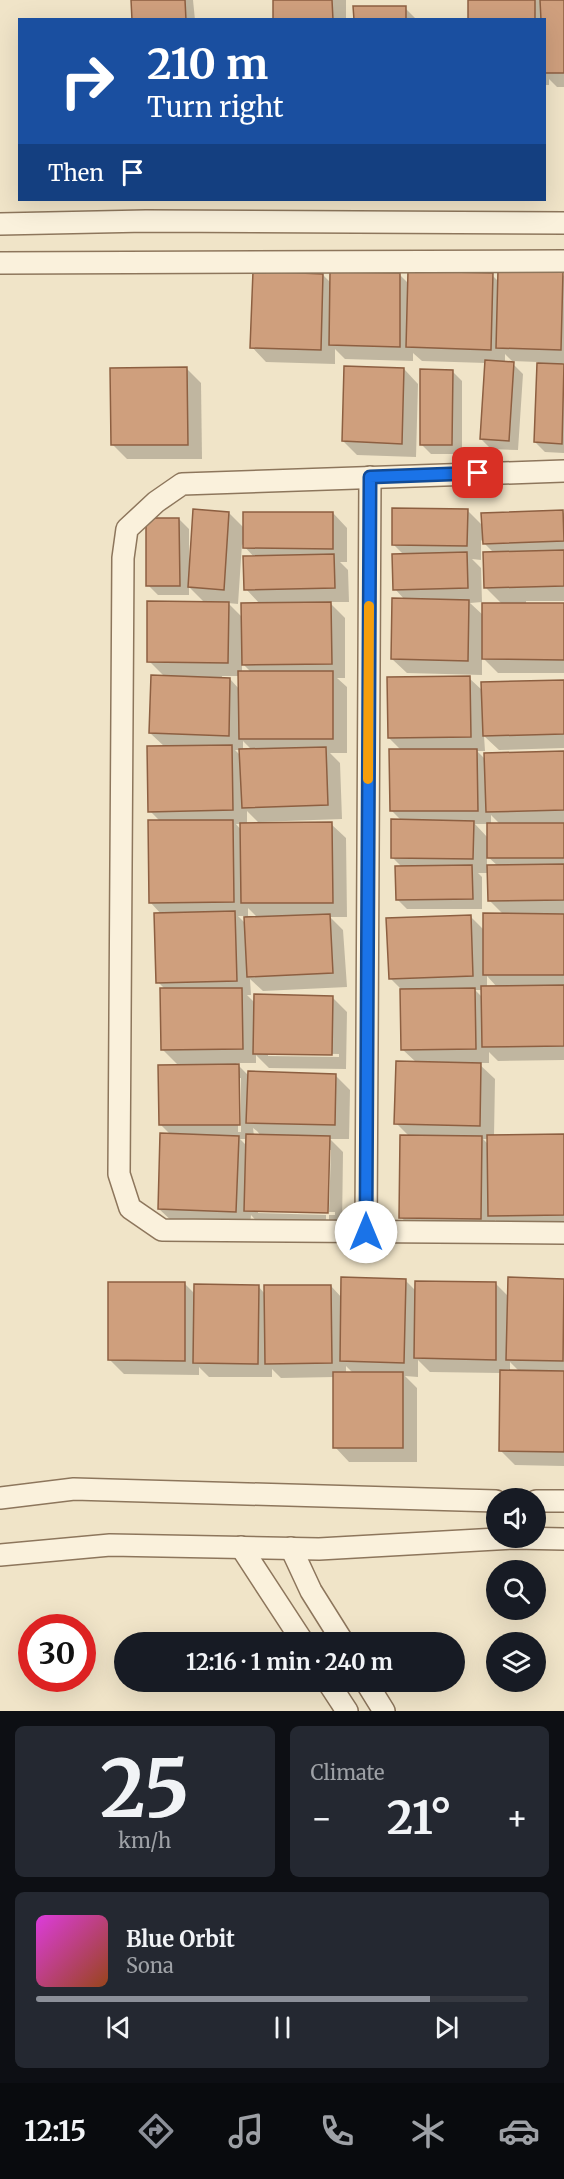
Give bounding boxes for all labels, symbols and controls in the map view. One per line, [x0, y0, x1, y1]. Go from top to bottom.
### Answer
text: 210 m [147, 38, 268, 90]
icon: right [48, 42, 126, 120]
text: Turn right [147, 90, 284, 124]
icon: arrive [116, 156, 149, 189]
text: Then [48, 159, 104, 187]
pin [452, 447, 503, 498]
icon: arrive [461, 456, 494, 489]
position arrow [334, 1200, 398, 1264]
map controls [486, 1488, 546, 1692]
button: sound [486, 1488, 546, 1548]
button: search [486, 1560, 546, 1620]
speed limit sign: 30 [18, 1614, 96, 1692]
button: layers [486, 1632, 546, 1692]
text: 12:16 · 1 min · 240 m [186, 1648, 393, 1676]
text: 25 [100, 1740, 190, 1838]
text: Climate [311, 1760, 385, 1785]
text: 21° [387, 1790, 452, 1846]
text: − [311, 1798, 333, 1839]
text: + [506, 1798, 528, 1839]
text: km/h [118, 1828, 171, 1853]
text: Blue Orbit [126, 1925, 235, 1953]
text: Sona [126, 1953, 174, 1978]
icon: previous [102, 2011, 135, 2044]
icon: pause [266, 2011, 299, 2044]
icon: next [430, 2011, 463, 2044]
icon: directions [135, 2110, 177, 2152]
icon: music [225, 2110, 267, 2152]
icon: phone [316, 2110, 358, 2152]
icon: climate [407, 2110, 449, 2152]
icon: car [498, 2110, 540, 2152]
text: 12:15 [24, 2114, 86, 2148]

